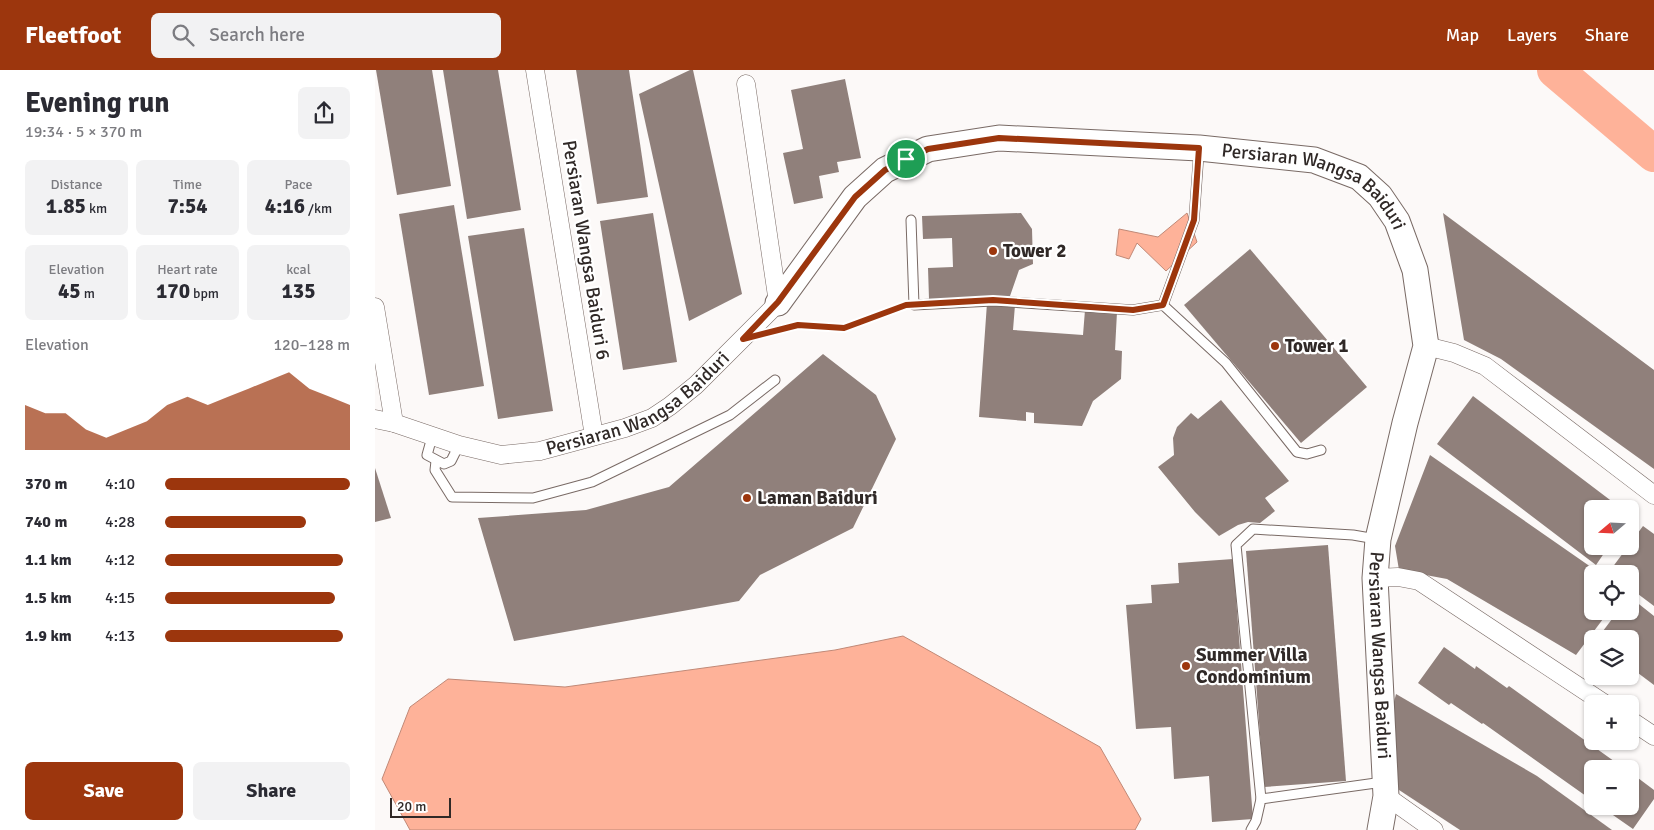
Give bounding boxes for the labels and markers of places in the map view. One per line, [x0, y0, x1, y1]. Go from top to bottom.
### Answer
pin [885, 138, 927, 180]
place label: Tower 2 [1003, 239, 1067, 263]
marker: Tower 2 [987, 245, 999, 257]
place label: Tower 1 [1285, 334, 1349, 358]
marker: Tower 1 [1269, 340, 1281, 352]
place label: Laman Baiduri [757, 486, 878, 510]
marker: Laman Baiduri [741, 492, 753, 504]
place label: Summer Villa Condominium [1196, 643, 1311, 689]
marker: Summer Villa Condominium [1180, 660, 1192, 672]

